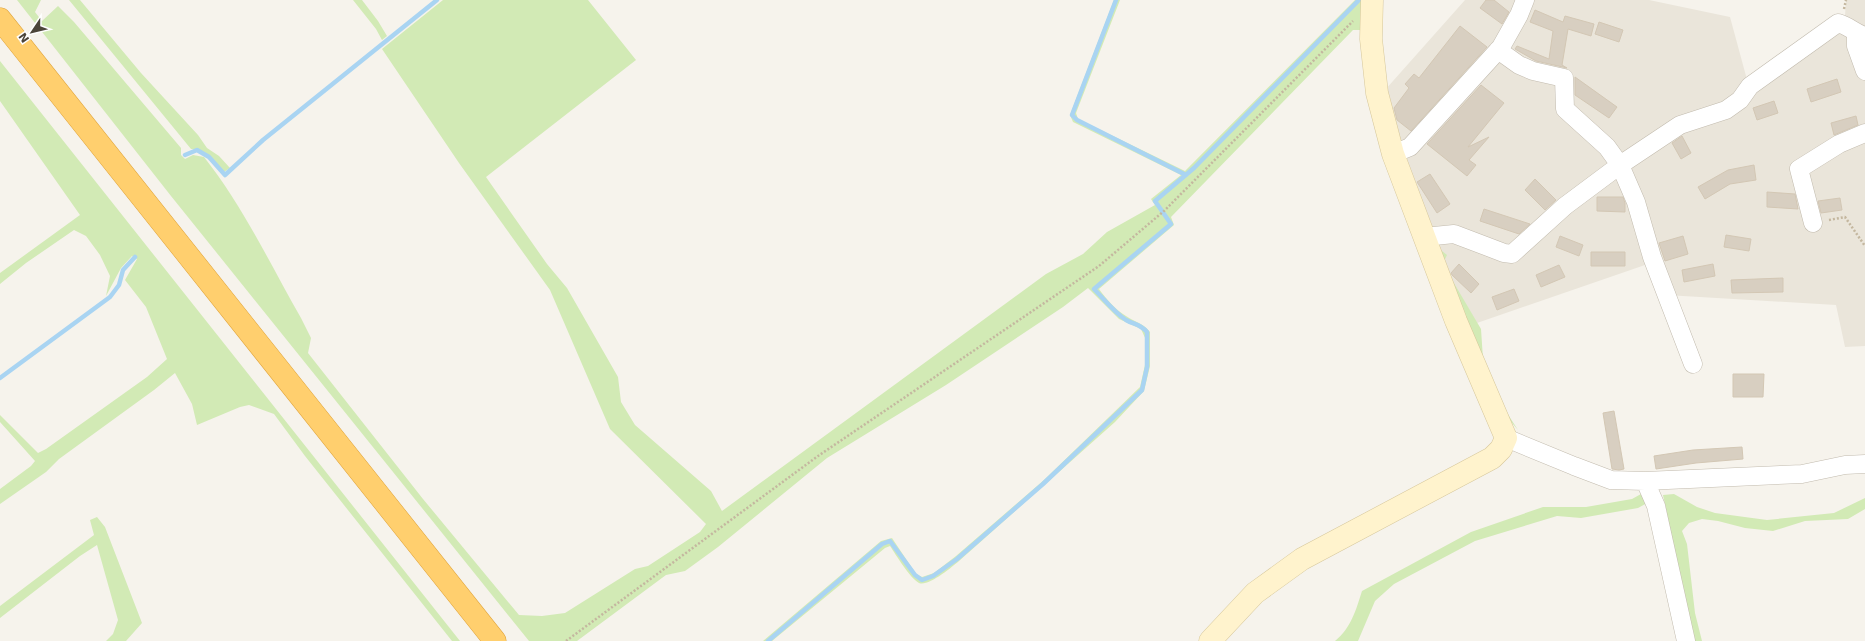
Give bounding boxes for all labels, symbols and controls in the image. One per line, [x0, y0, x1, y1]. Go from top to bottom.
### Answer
north arrow [12, 12, 52, 52]
text: N [16, 30, 32, 45]

